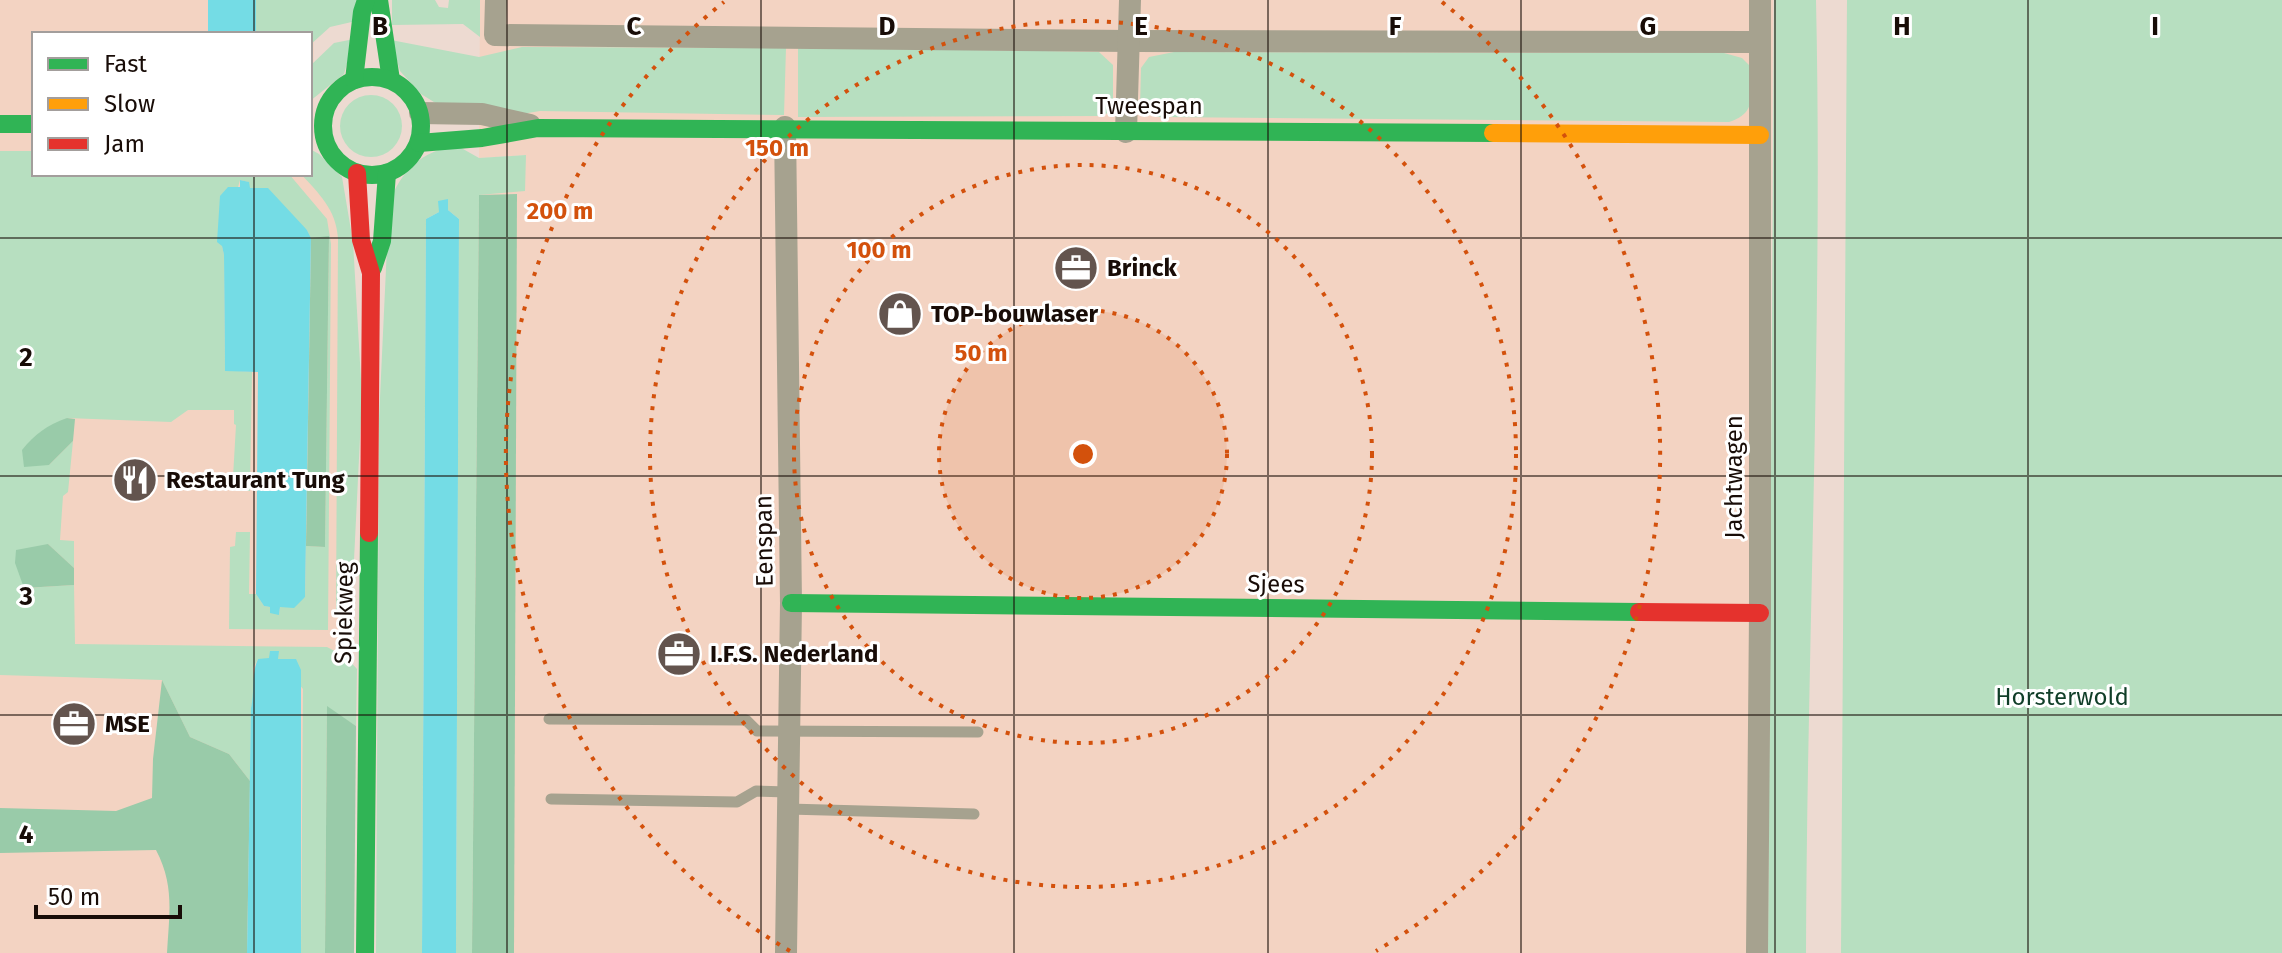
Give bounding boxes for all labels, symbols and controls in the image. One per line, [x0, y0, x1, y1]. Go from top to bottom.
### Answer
text: B [372, 11, 388, 42]
text: C [627, 11, 642, 42]
text: D [879, 11, 896, 42]
text: E [1134, 11, 1148, 42]
text: F [1389, 11, 1402, 42]
text: G [1640, 11, 1656, 42]
text: H [1893, 11, 1911, 42]
text: I [2151, 11, 2159, 42]
legend [32, 32, 312, 176]
text: Fast [104, 50, 147, 78]
text: Slow [104, 90, 155, 118]
street label: Tweespan [1095, 92, 1203, 120]
text: Jam [104, 130, 145, 158]
text: 150 m [745, 134, 809, 162]
text: 200 m [527, 197, 593, 225]
text: 100 m [846, 236, 912, 264]
office icon: Brinck [1052, 244, 1100, 292]
place label: Brinck [1107, 254, 1178, 282]
shop icon: TOP-bouwlaser [876, 290, 924, 338]
place label: TOP-bouwlaser [931, 300, 1098, 328]
text: 50 m [955, 339, 1007, 367]
text: 2 [19, 342, 33, 373]
street label: Jachtwagen [1720, 415, 1748, 539]
centre of rings [1069, 440, 1097, 468]
restaurant icon: Restaurant Tung [111, 456, 159, 504]
place label: Restaurant Tung [166, 466, 345, 494]
street label: Eenspan [749, 495, 779, 587]
street label: Spiekweg [329, 561, 359, 664]
street label: Sjees [1247, 570, 1305, 598]
text: 3 [18, 581, 33, 612]
office icon: I.F.S. Nederland [655, 630, 703, 678]
place label: I.F.S. Nederland [710, 640, 878, 668]
park label: Horsterwold [1995, 683, 2129, 711]
office icon: MSE [50, 700, 98, 748]
place label: MSE [105, 710, 150, 738]
text: 4 [19, 819, 34, 850]
scale bar [36, 869, 180, 919]
text: 50 m [48, 883, 100, 911]

